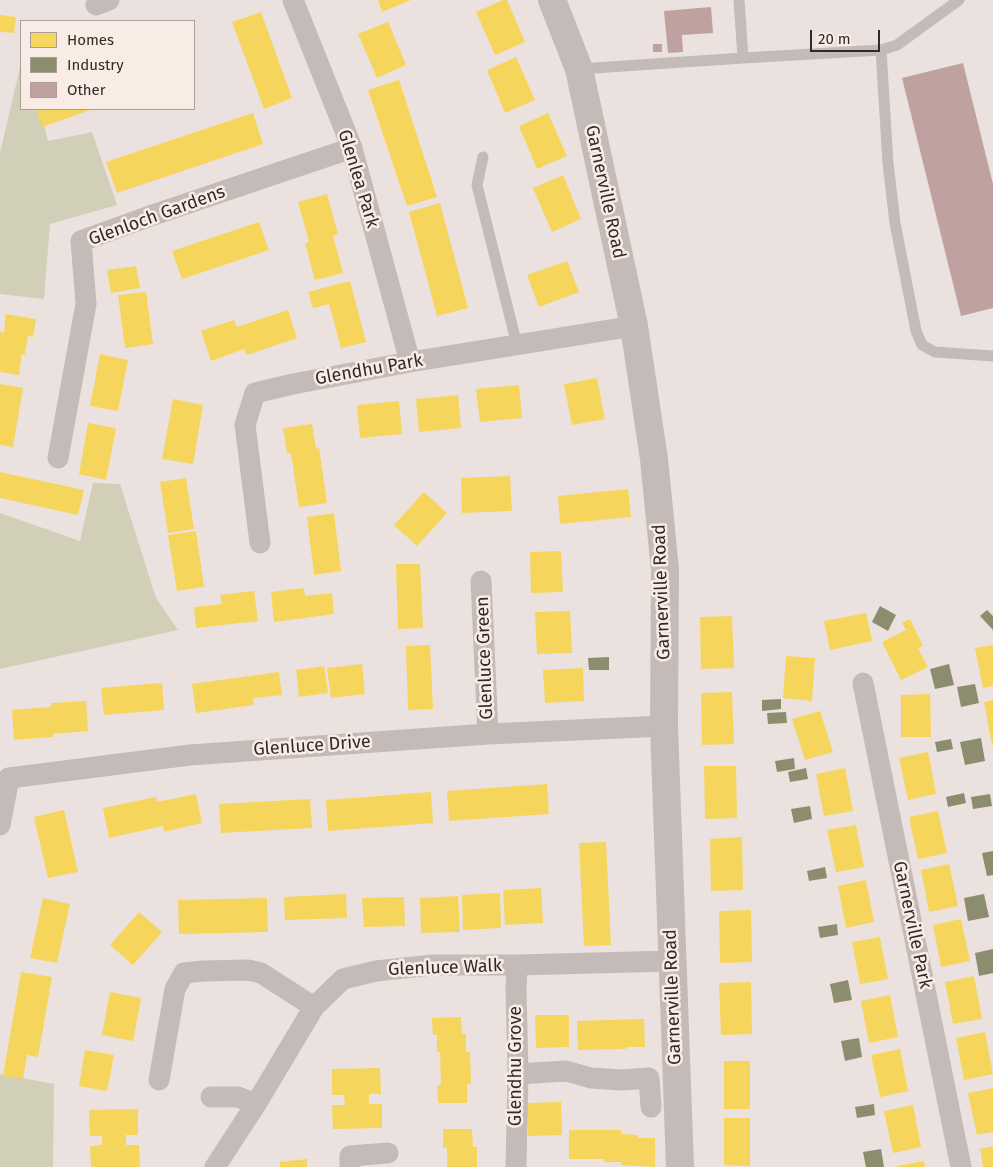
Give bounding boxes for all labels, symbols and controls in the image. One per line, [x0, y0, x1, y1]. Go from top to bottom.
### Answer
legend [20, 20, 195, 110]
scale bar [813, 20, 883, 52]
text: 20 m [818, 30, 851, 48]
text: Homes [67, 31, 114, 49]
text: Industry [67, 56, 124, 74]
text: Other [67, 81, 106, 99]
street label: Garnerville Road [580, 123, 630, 261]
street label: Glenlea Park [333, 127, 383, 231]
street label: Glenloch Gardens [86, 181, 228, 251]
street label: Glendhu Park [314, 350, 424, 390]
street label: Garnerville Road [649, 524, 675, 660]
street label: Glenluce Green [472, 596, 498, 720]
street label: Glenluce Drive [253, 731, 371, 761]
street label: Garnerville Park [888, 859, 936, 991]
street label: Garnerville Road [660, 929, 686, 1065]
street label: Glenluce Walk [388, 955, 502, 981]
street label: Glendhu Grove [505, 1006, 527, 1126]

